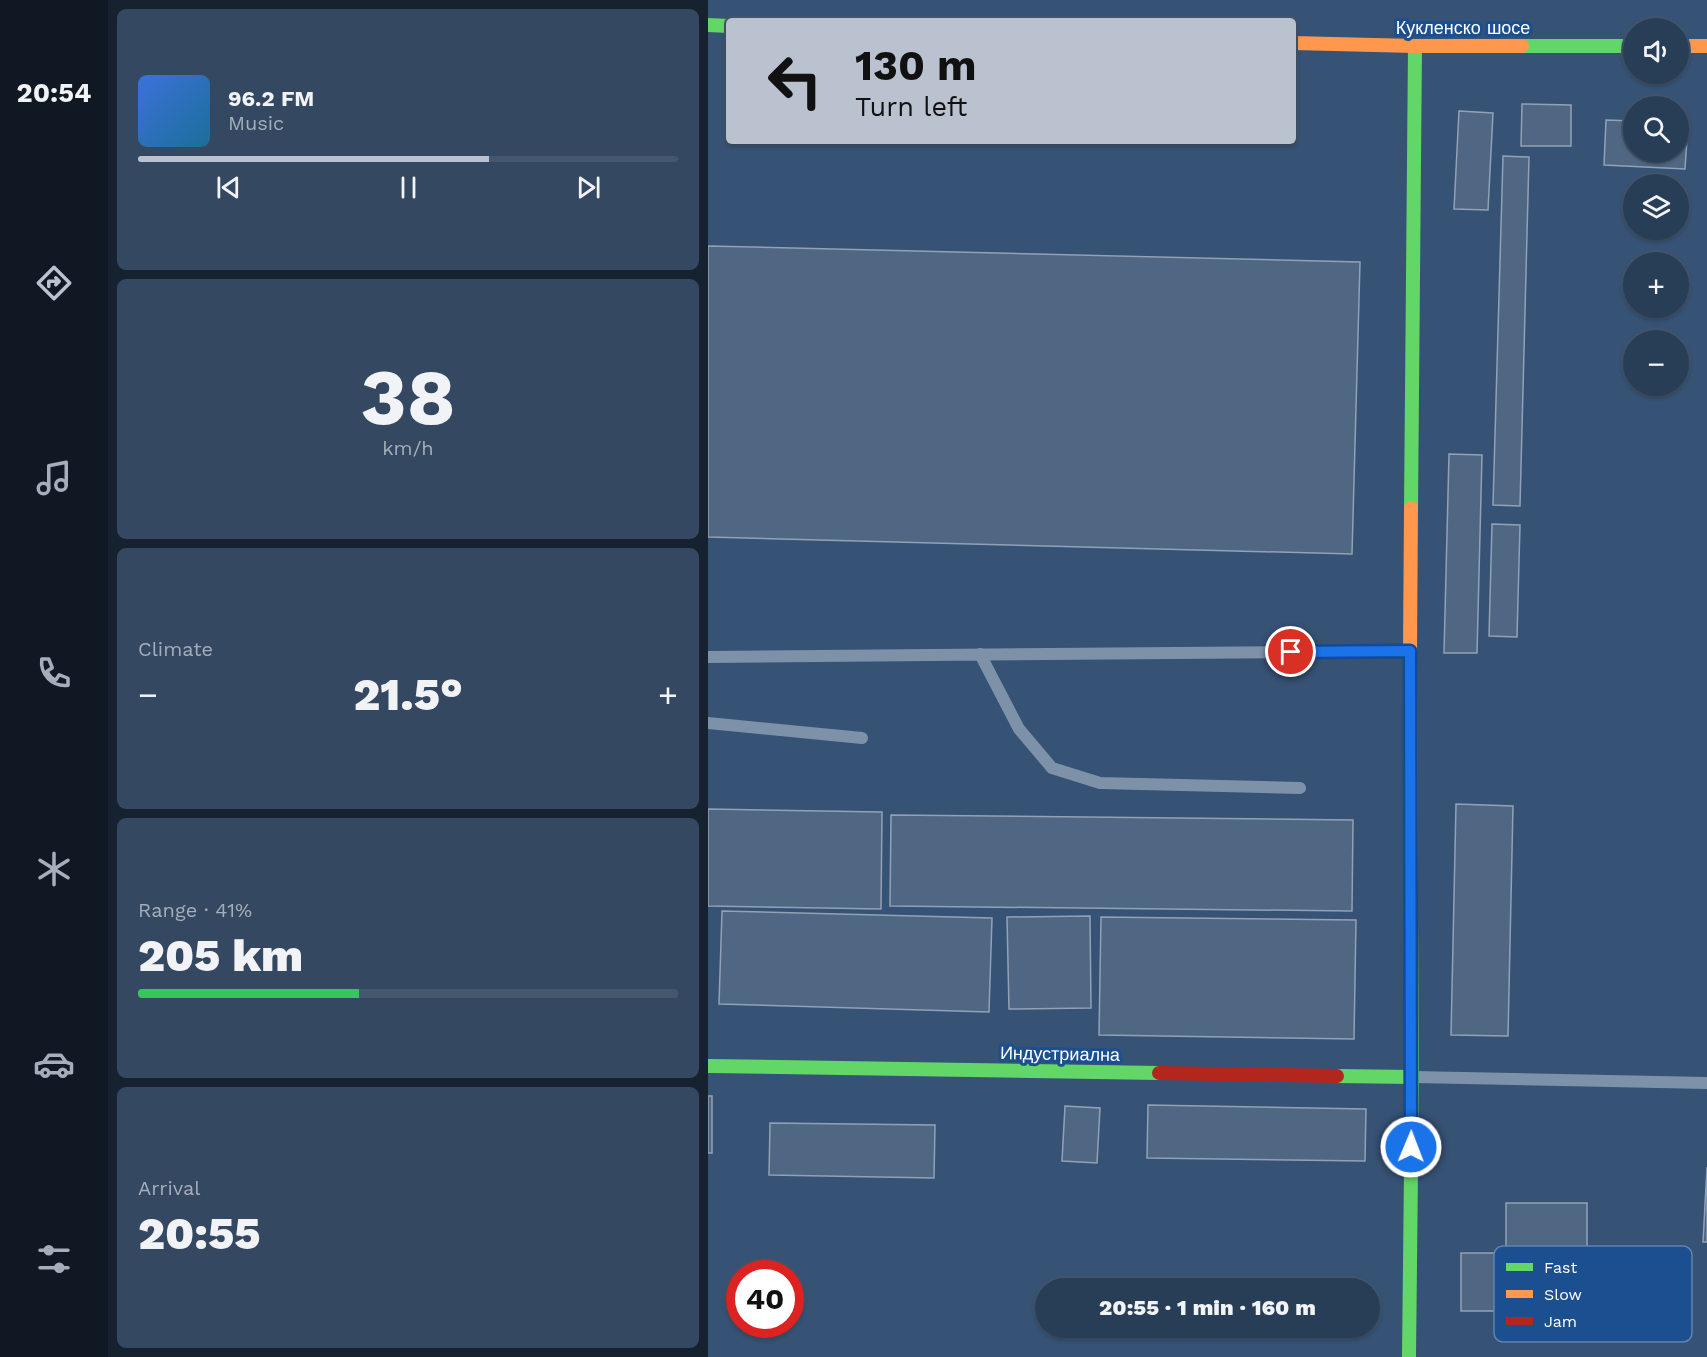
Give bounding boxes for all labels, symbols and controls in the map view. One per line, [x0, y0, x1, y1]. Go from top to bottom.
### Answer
street label: Кукленско шосе [1396, 17, 1530, 38]
map controls [1623, 18, 1689, 396]
button: sound [1623, 18, 1689, 84]
text: 130 m [855, 41, 977, 90]
icon: left [756, 42, 834, 120]
text: 20:54 [17, 77, 91, 109]
text: 96.2 FM [228, 86, 314, 111]
text: Turn left [855, 91, 967, 123]
button: search [1623, 96, 1689, 162]
text: Music [228, 111, 284, 135]
icon: previous [212, 171, 245, 204]
icon: pause [392, 171, 425, 204]
icon: next [572, 171, 605, 204]
button: layers [1623, 174, 1689, 240]
button: + [1623, 252, 1689, 318]
icon: directions [33, 262, 75, 304]
button: − [1623, 330, 1689, 396]
text: 38 [360, 351, 456, 443]
text: km/h [382, 436, 434, 460]
icon: music [33, 457, 75, 499]
pin [1265, 626, 1316, 677]
icon: arrive [1274, 635, 1307, 668]
text: Climate [138, 637, 213, 661]
icon: phone [33, 652, 75, 694]
text: 21.5° [353, 668, 463, 721]
text: − [138, 675, 158, 714]
text: + [658, 675, 678, 714]
icon: climate [33, 848, 75, 890]
text: Range · 41% [138, 898, 252, 922]
text: 205 km [138, 929, 303, 982]
street label: Индустриална [1000, 1042, 1121, 1065]
icon: car [33, 1043, 75, 1085]
position arrow [1379, 1115, 1443, 1179]
text: Arrival [138, 1176, 200, 1200]
text: 20:55 [138, 1207, 261, 1260]
icon: filters [33, 1238, 75, 1280]
legend [1494, 1246, 1692, 1342]
text: Fast [1544, 1258, 1577, 1277]
speed limit sign: 40 [726, 1260, 804, 1338]
text: Slow [1544, 1285, 1582, 1304]
text: 20:55 · 1 min · 160 m [1099, 1295, 1316, 1320]
text: Jam [1544, 1312, 1577, 1331]

